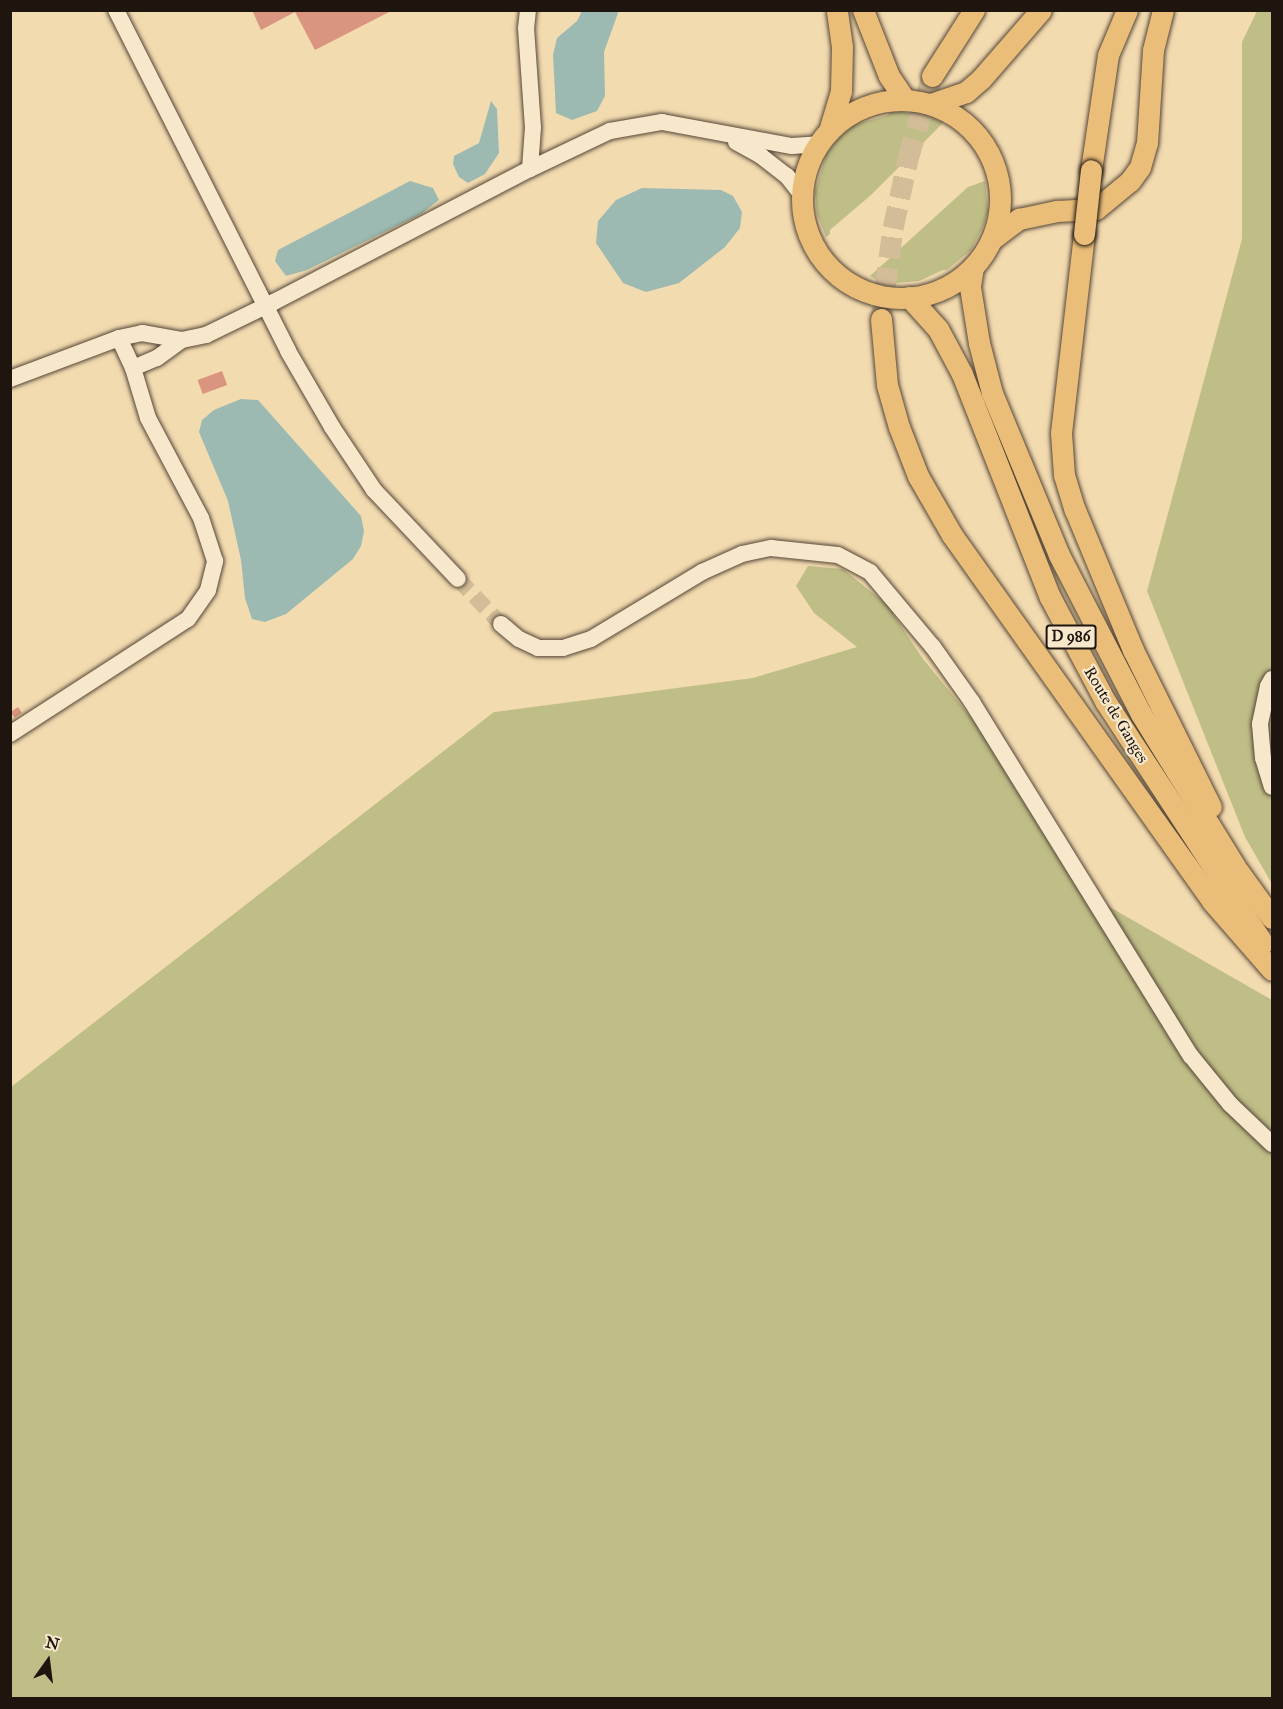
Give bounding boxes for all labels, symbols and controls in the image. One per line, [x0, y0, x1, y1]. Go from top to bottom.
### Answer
road number: D 986 [1046, 625, 1096, 649]
street label: Route de Ganges [1080, 663, 1152, 767]
north arrow [18, 1631, 78, 1691]
text: N [44, 1632, 61, 1654]

